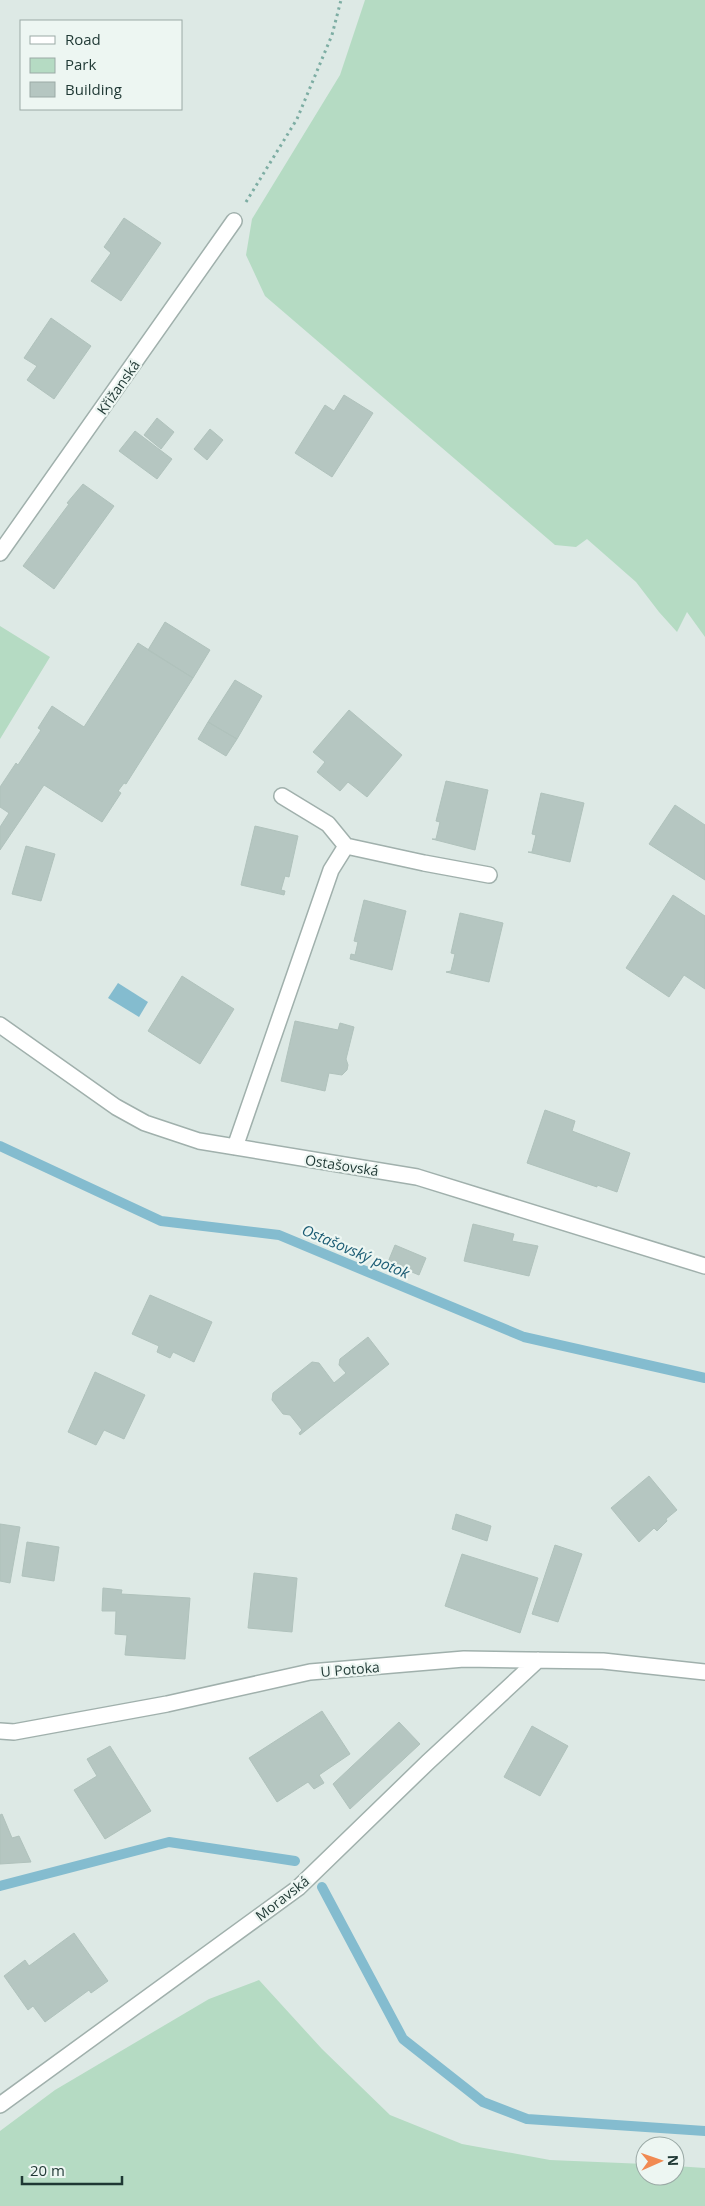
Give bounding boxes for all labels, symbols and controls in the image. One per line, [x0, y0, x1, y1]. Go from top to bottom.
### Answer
legend [20, 20, 182, 110]
text: Road [65, 29, 101, 49]
text: Park [65, 54, 96, 74]
text: Building [65, 79, 122, 99]
street label: Křižanská [92, 356, 144, 418]
street label: Ostašovská [304, 1150, 380, 1180]
water label: Ostašovský potok [299, 1219, 413, 1283]
street label: U Potoka [320, 1657, 380, 1681]
street label: Moravská [251, 1871, 313, 1925]
north arrow [635, 2136, 685, 2186]
scale bar [22, 2154, 122, 2186]
text: N [664, 2155, 683, 2167]
text: 20 m [30, 2160, 65, 2180]

